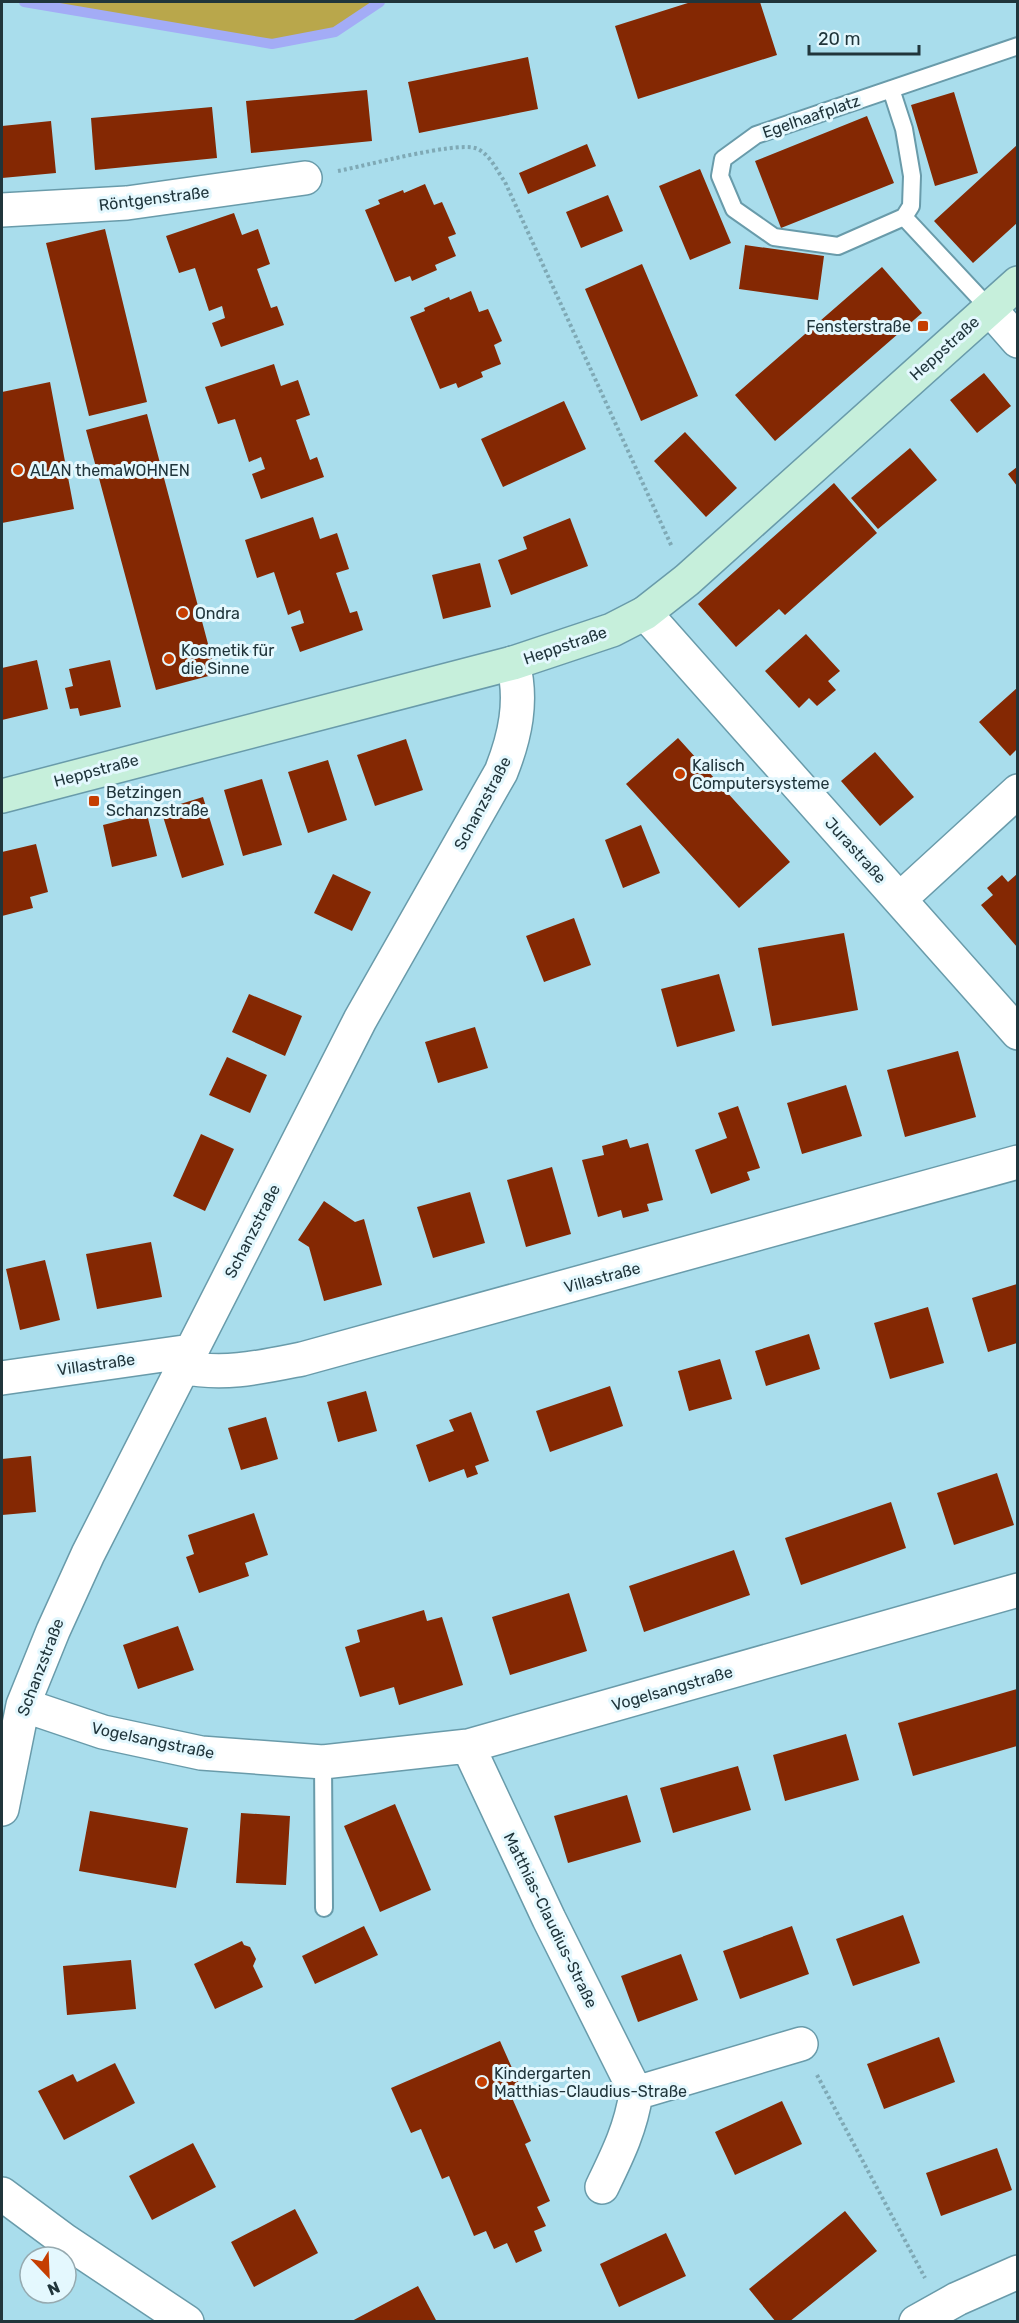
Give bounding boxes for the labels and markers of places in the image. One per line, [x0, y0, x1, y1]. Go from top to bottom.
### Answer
place label: Fensterstraße [806, 317, 911, 336]
marker: Fensterstraße [916, 319, 930, 333]
place label: ALAN themaWOHNEN [30, 461, 190, 480]
marker: ALAN themaWOHNEN [11, 463, 25, 477]
place label: Ondra [195, 604, 240, 623]
marker: Ondra [176, 606, 190, 620]
place label: Kosmetik für die Sinne [181, 641, 274, 678]
marker: Kosmetik für die Sinne [162, 652, 176, 666]
place label: Kalisch Computersysteme [692, 756, 830, 793]
marker: Kalisch Computersysteme [673, 767, 687, 781]
place label: Betzingen Schanzstraße [106, 783, 209, 820]
marker: Betzingen Schanzstraße [87, 794, 101, 808]
place label: Kindergarten Matthias-Claudius-Straße [494, 2064, 687, 2101]
marker: Kindergarten Matthias-Claudius-Straße [475, 2075, 489, 2089]

